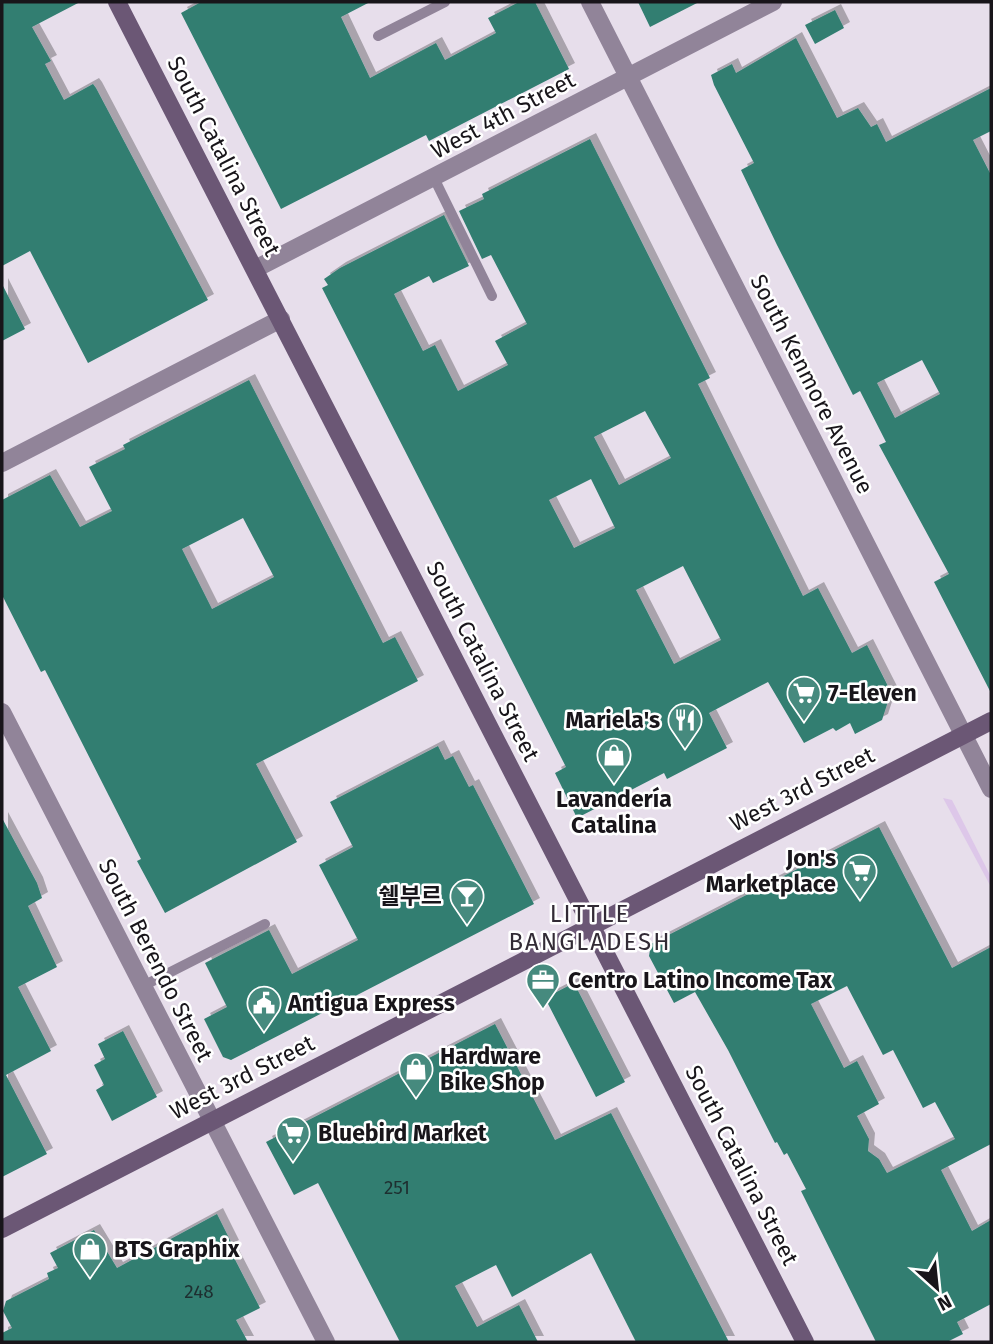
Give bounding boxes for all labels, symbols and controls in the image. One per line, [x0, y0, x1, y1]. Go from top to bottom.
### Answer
street label: South Catalina Street [161, 51, 287, 261]
street label: West 4th Street [426, 65, 580, 165]
street label: South Kenmore Avenue [744, 269, 880, 499]
street label: South Catalina Street [420, 556, 546, 766]
supermarket icon: 7-Eleven [785, 674, 823, 723]
place label: 7-Eleven [828, 679, 917, 707]
restaurant icon: Mariela's [666, 701, 704, 750]
place label: Mariela's [565, 706, 660, 734]
shop icon: Lavandería Catalina [595, 736, 633, 785]
street label: West 3rd Street [725, 740, 880, 837]
place label: Lavandería Catalina [556, 785, 672, 839]
place label: Jon's Marketplace [706, 844, 836, 898]
supermarket icon: Jon's Marketplace [841, 852, 879, 901]
street label: South Berendo Street [93, 854, 220, 1067]
bar icon: 쉘부르 [448, 877, 486, 926]
place label: 쉘부르 [379, 882, 442, 910]
district label: LITTLE BANGLADESH [509, 900, 671, 956]
office icon: Centro Latino Income Tax [524, 961, 562, 1010]
place label: Centro Latino Income Tax [568, 966, 832, 994]
public building icon: Antigua Express [245, 984, 283, 1033]
place label: Antigua Express [287, 989, 455, 1017]
street label: West 3rd Street [165, 1028, 320, 1125]
place label: Hardware Bike Shop [440, 1042, 545, 1096]
shop icon: Hardware Bike Shop [397, 1050, 435, 1099]
street label: South Catalina Street [679, 1060, 805, 1270]
supermarket icon: Bluebird Market [274, 1114, 312, 1163]
place label: Bluebird Market [318, 1119, 488, 1147]
house number: 251 [384, 1176, 410, 1199]
shop icon: BTS Graphix [71, 1230, 109, 1279]
place label: BTS Graphix [114, 1235, 240, 1263]
north arrow [902, 1253, 972, 1323]
house number: 248 [184, 1280, 214, 1303]
text: N [934, 1290, 955, 1316]

